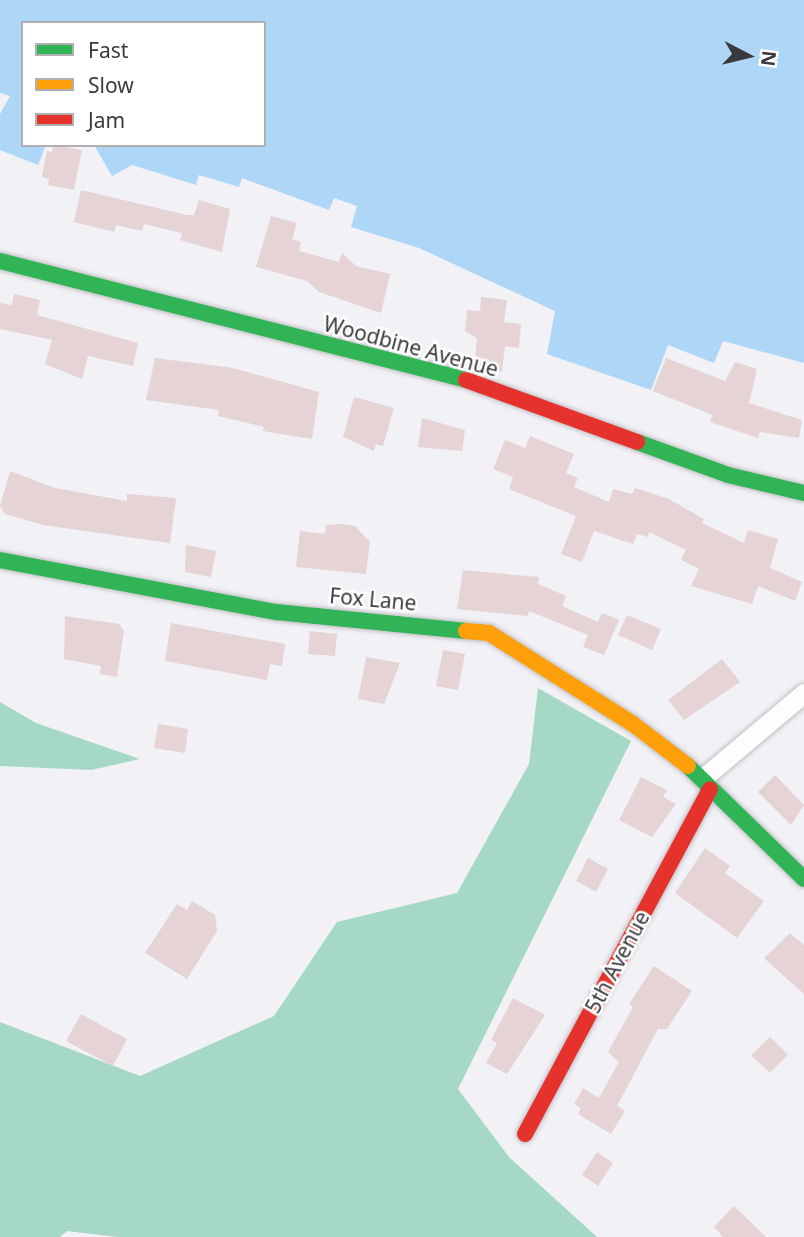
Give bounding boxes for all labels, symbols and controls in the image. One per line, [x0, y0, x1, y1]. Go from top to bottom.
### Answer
legend [21, 21, 266, 147]
north arrow [713, 21, 783, 91]
text: Fast [88, 36, 128, 64]
text: N [755, 49, 783, 68]
text: Slow [88, 71, 134, 99]
text: Jam [88, 106, 125, 134]
street label: Woodbine Avenue [321, 311, 501, 381]
street label: Fox Lane [328, 583, 418, 615]
street label: 5th Avenue [580, 907, 654, 1017]

